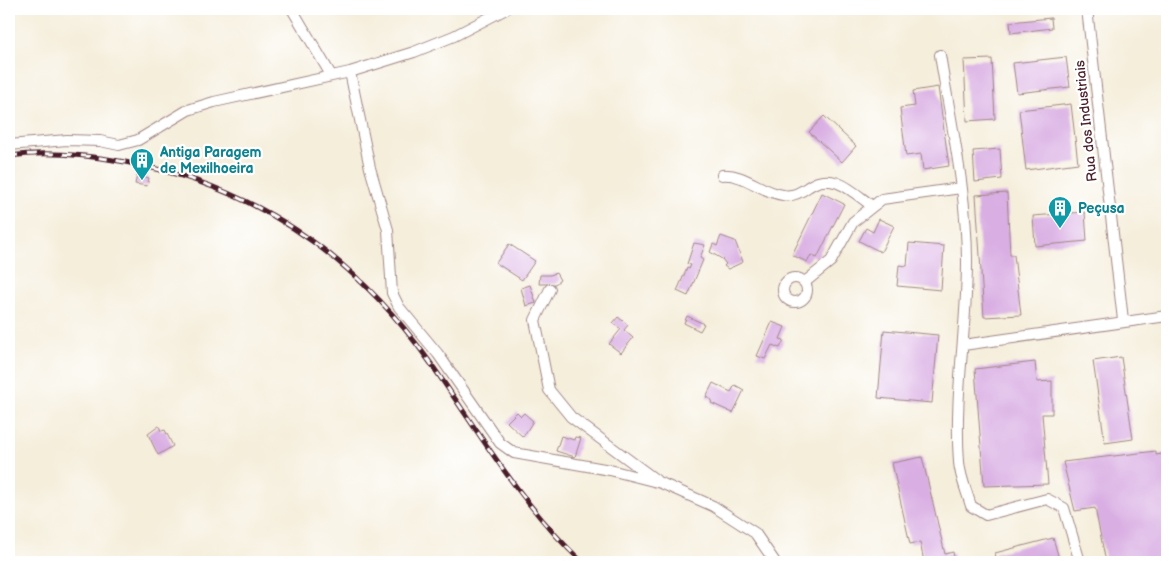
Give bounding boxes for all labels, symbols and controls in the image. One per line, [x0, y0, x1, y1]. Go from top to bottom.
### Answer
street label: Rua dos Industriais [1071, 59, 1101, 182]
place label: Antiga Paragem de Mexilhoeira [159, 144, 261, 177]
building icon: Antiga Paragem de Mexilhoeira [129, 147, 155, 181]
building icon: Peçusa [1047, 195, 1073, 229]
place label: Peçusa [1078, 200, 1125, 217]

